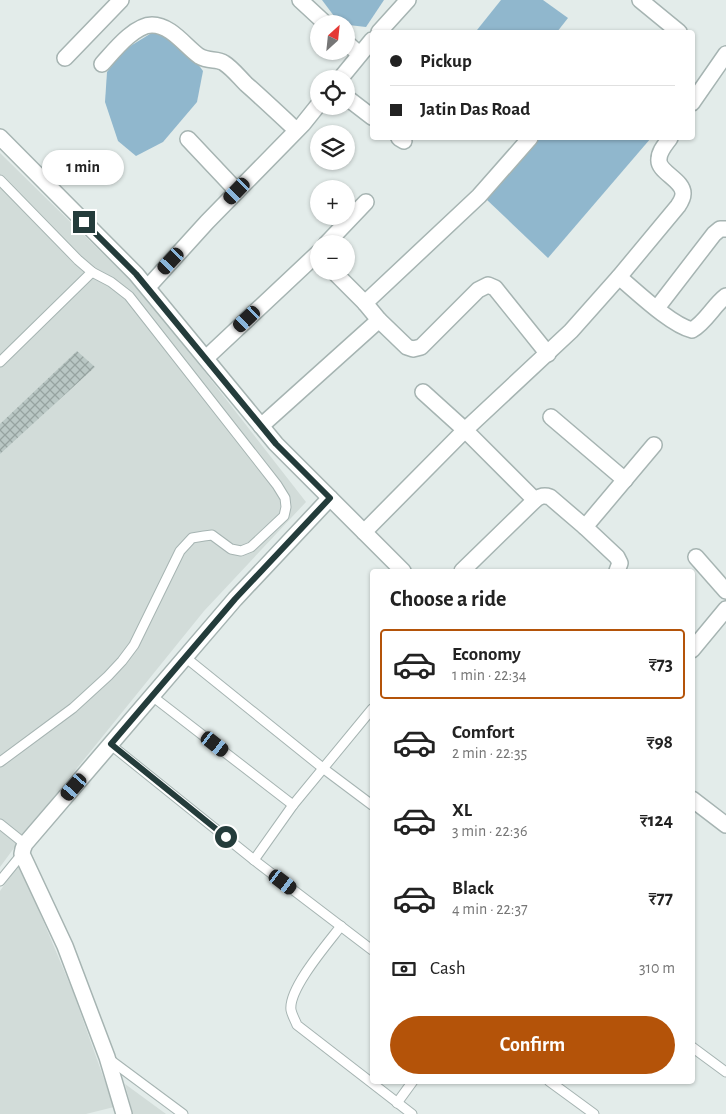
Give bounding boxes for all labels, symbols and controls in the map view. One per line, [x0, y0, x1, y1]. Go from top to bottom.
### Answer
north arrow [310, 15, 355, 60]
map controls [310, 15, 355, 280]
text: Pickup [420, 52, 472, 71]
button: locate [310, 70, 355, 115]
text: Jatin Das Road [420, 100, 530, 119]
button: layers [310, 125, 355, 170]
callout: 1 min [43, 150, 125, 184]
text: 1 min [66, 159, 100, 175]
car [221, 175, 252, 207]
button: + [310, 180, 355, 225]
route end [73, 211, 95, 233]
button: − [310, 235, 355, 280]
car [155, 245, 186, 277]
car [230, 303, 263, 335]
text: Choose a ride [390, 588, 506, 610]
icon: car [392, 642, 437, 687]
text: Economy [452, 645, 521, 664]
text: ₹73 [649, 655, 673, 674]
text: 1 min · 22:34 [452, 667, 527, 683]
icon: car [392, 720, 437, 765]
text: Comfort [452, 723, 514, 742]
car [198, 729, 231, 759]
text: ₹98 [646, 733, 673, 752]
text: 2 min · 22:35 [452, 745, 527, 761]
car [58, 771, 89, 803]
icon: car [392, 798, 437, 843]
text: XL [452, 801, 472, 820]
text: ₹124 [640, 811, 673, 830]
text: 3 min · 22:36 [452, 823, 527, 839]
route start [215, 826, 237, 848]
car [266, 867, 299, 897]
icon: car [392, 876, 437, 921]
text: Black [452, 879, 494, 898]
text: ₹77 [649, 889, 673, 908]
text: 4 min · 22:37 [452, 901, 528, 917]
icon: cash [390, 955, 418, 983]
text: Cash [430, 959, 466, 978]
text: 310 m [639, 960, 675, 976]
button: Confirm [390, 1016, 675, 1074]

